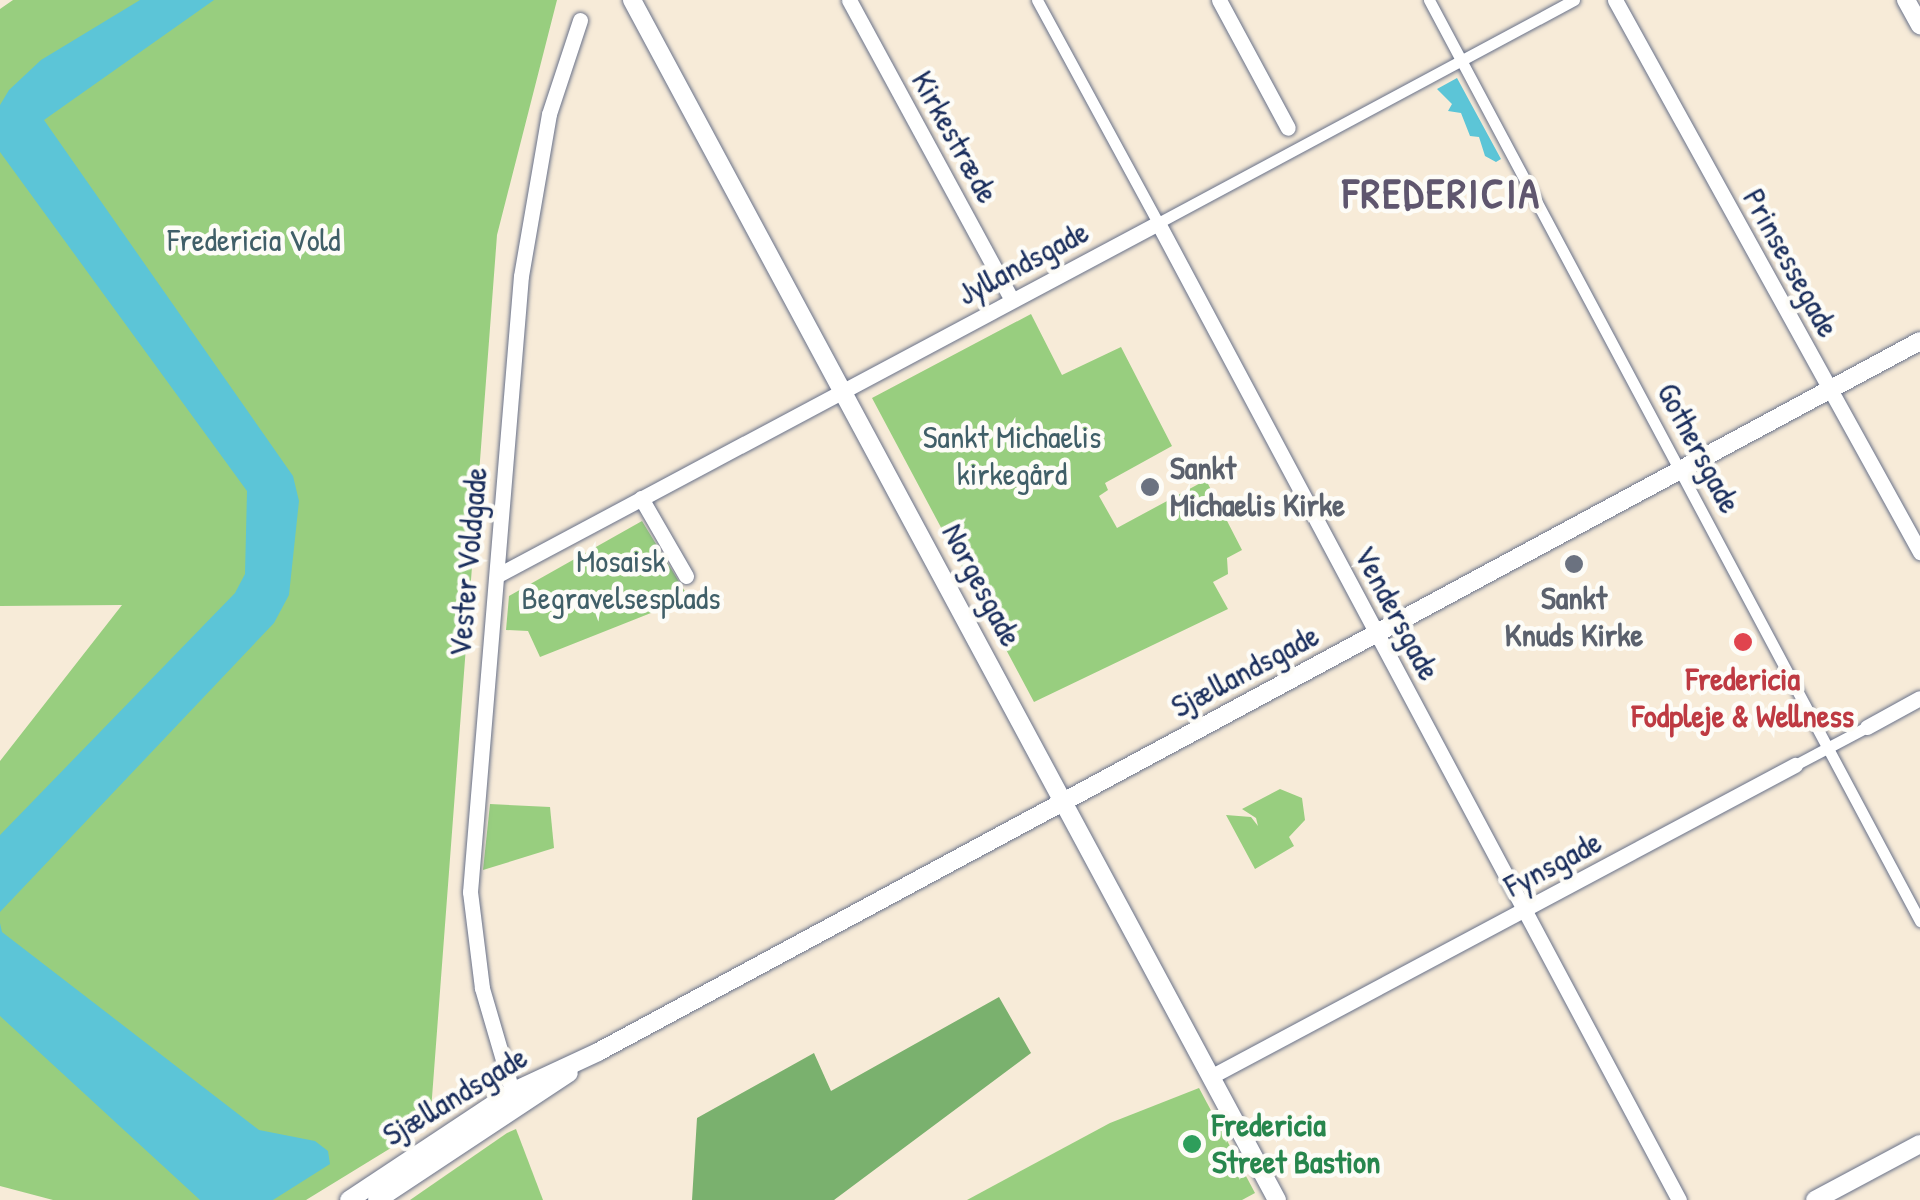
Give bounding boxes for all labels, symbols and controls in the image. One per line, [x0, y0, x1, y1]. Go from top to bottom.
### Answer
street label: Kirkestræde [903, 64, 1007, 210]
district label: FREDERICIA [1342, 168, 1542, 218]
street label: Prinsessegade [1735, 182, 1847, 344]
street label: Jyllandsgade [951, 212, 1095, 314]
park label: Fredericia Vold [167, 221, 341, 259]
street label: Gothersgade [1649, 376, 1749, 520]
park label: Sankt Michaelis kirkegård [923, 419, 1101, 494]
place label: Sankt Michaelis Kirke [1170, 450, 1345, 525]
street label: Vester Voldgade [441, 466, 495, 658]
marker: Sankt Michaelis Kirke [1139, 476, 1161, 498]
street label: Norgesgade [934, 517, 1030, 653]
street label: Vendersgade [1346, 539, 1448, 687]
park label: Mosaisk Begravelsesplads [521, 543, 721, 618]
marker: Sankt Knuds Kirke [1563, 553, 1585, 575]
place label: Sankt Knuds Kirke [1505, 580, 1643, 655]
street label: Sjællandsgade [1165, 616, 1325, 726]
marker: Fredericia Fodpleje & Wellness [1730, 629, 1756, 655]
place label: Fredericia Fodpleje & Wellness [1632, 661, 1854, 736]
street label: Fynsgade [1498, 823, 1608, 905]
street label: Sjællandsgade [376, 1038, 534, 1154]
place label: Fredericia Street Bastion [1212, 1107, 1380, 1182]
marker: Fredericia Street Bastion [1181, 1133, 1203, 1155]

